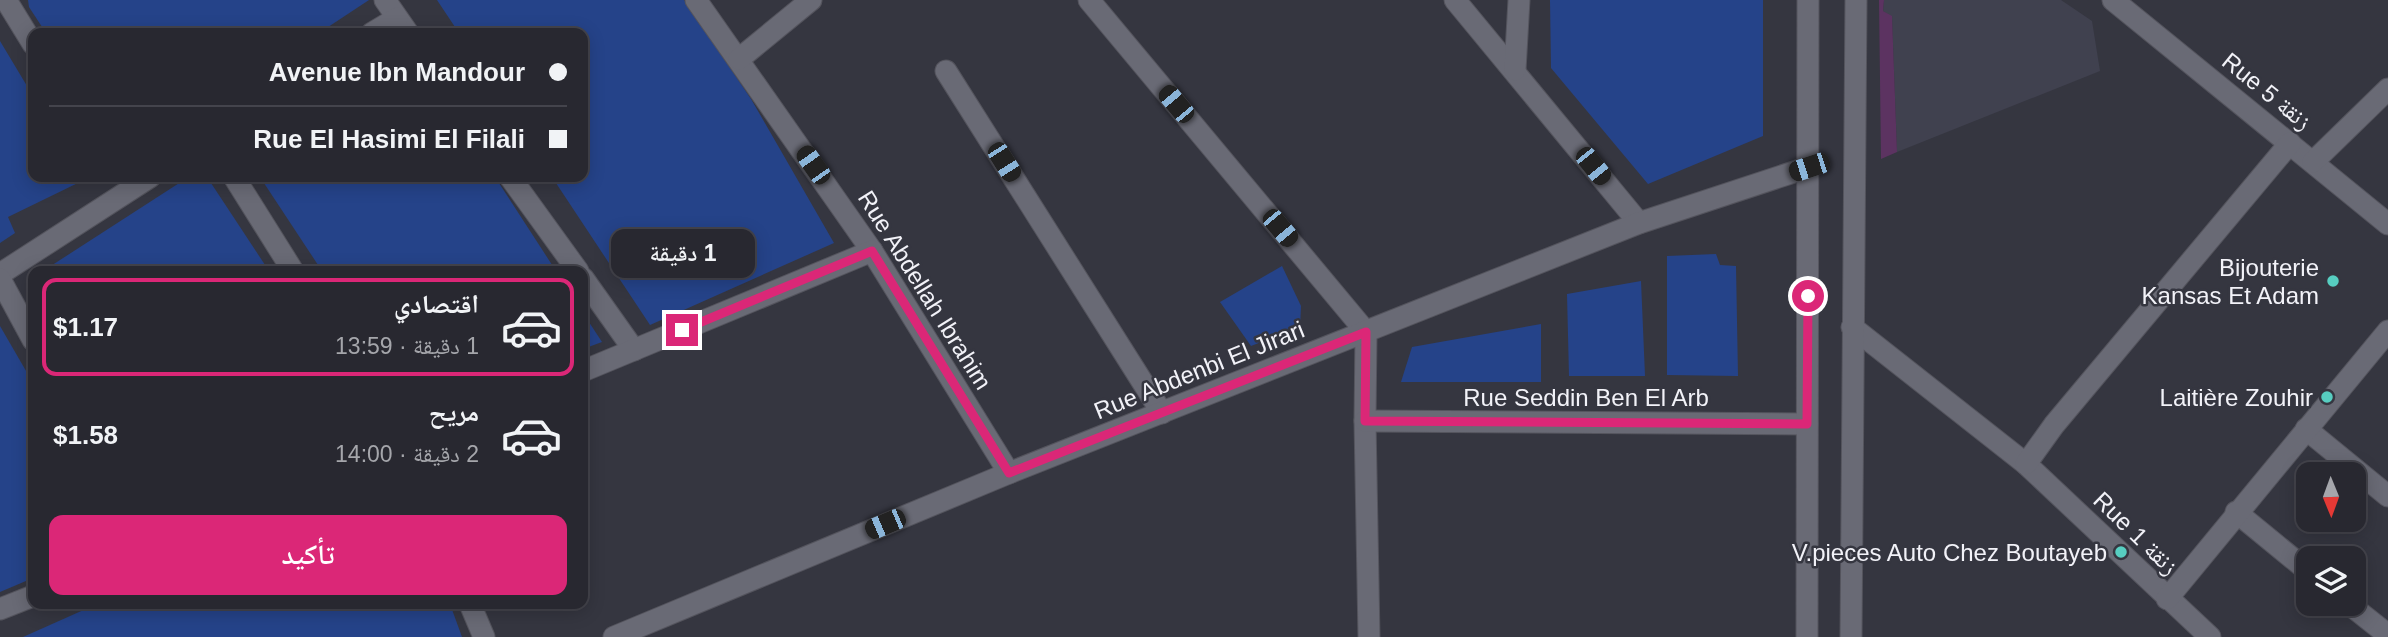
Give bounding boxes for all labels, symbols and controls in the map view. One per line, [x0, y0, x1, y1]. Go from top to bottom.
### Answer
street label: Rue 5 زنقة [2217, 47, 2317, 135]
text: Avenue Ibn Mandour [269, 57, 525, 87]
car [1155, 81, 1198, 127]
text: Rue El Hasimi El Filali [253, 124, 525, 154]
car [984, 139, 1025, 185]
car [793, 142, 834, 188]
car [1572, 143, 1615, 189]
car [1786, 151, 1833, 183]
street label: Rue Abdellah Ibrahim [853, 186, 997, 394]
car [1259, 205, 1302, 251]
callout: 1 دقيقة [610, 229, 754, 278]
text: 1 دقيقة [650, 240, 716, 266]
place label: Bijouterie Kansas Et Adam [2142, 254, 2319, 309]
marker: Bijouterie Kansas Et Adam [2325, 273, 2341, 289]
route start [1792, 280, 1824, 312]
text: اقتصادي [394, 289, 479, 319]
icon: car [500, 296, 563, 359]
text: $1.17 [53, 312, 118, 342]
route end [666, 314, 698, 346]
street label: Rue Abdenbi El Jirari [1090, 316, 1308, 424]
text: 1 دقيقة · 13:59 [335, 333, 479, 359]
street label: Rue Seddin Ben El Arb [1463, 384, 1709, 411]
place label: Laitière Zouhir [2160, 384, 2313, 411]
marker: Laitière Zouhir [2319, 389, 2335, 405]
text: مريح [429, 397, 479, 427]
icon: car [500, 404, 563, 467]
text: $1.58 [53, 420, 118, 450]
text: 2 دقيقة · 14:00 [335, 441, 479, 467]
north arrow [2296, 462, 2366, 532]
map controls [2296, 462, 2366, 616]
street label: Rue 1 زنقة [2088, 486, 2184, 580]
car [862, 506, 909, 542]
button: تأكيد [49, 515, 567, 595]
place label: V.pieces Auto Chez Boutayeb [1792, 539, 2107, 566]
marker: V.pieces Auto Chez Boutayeb [2113, 544, 2129, 560]
button: layers [2296, 546, 2366, 616]

